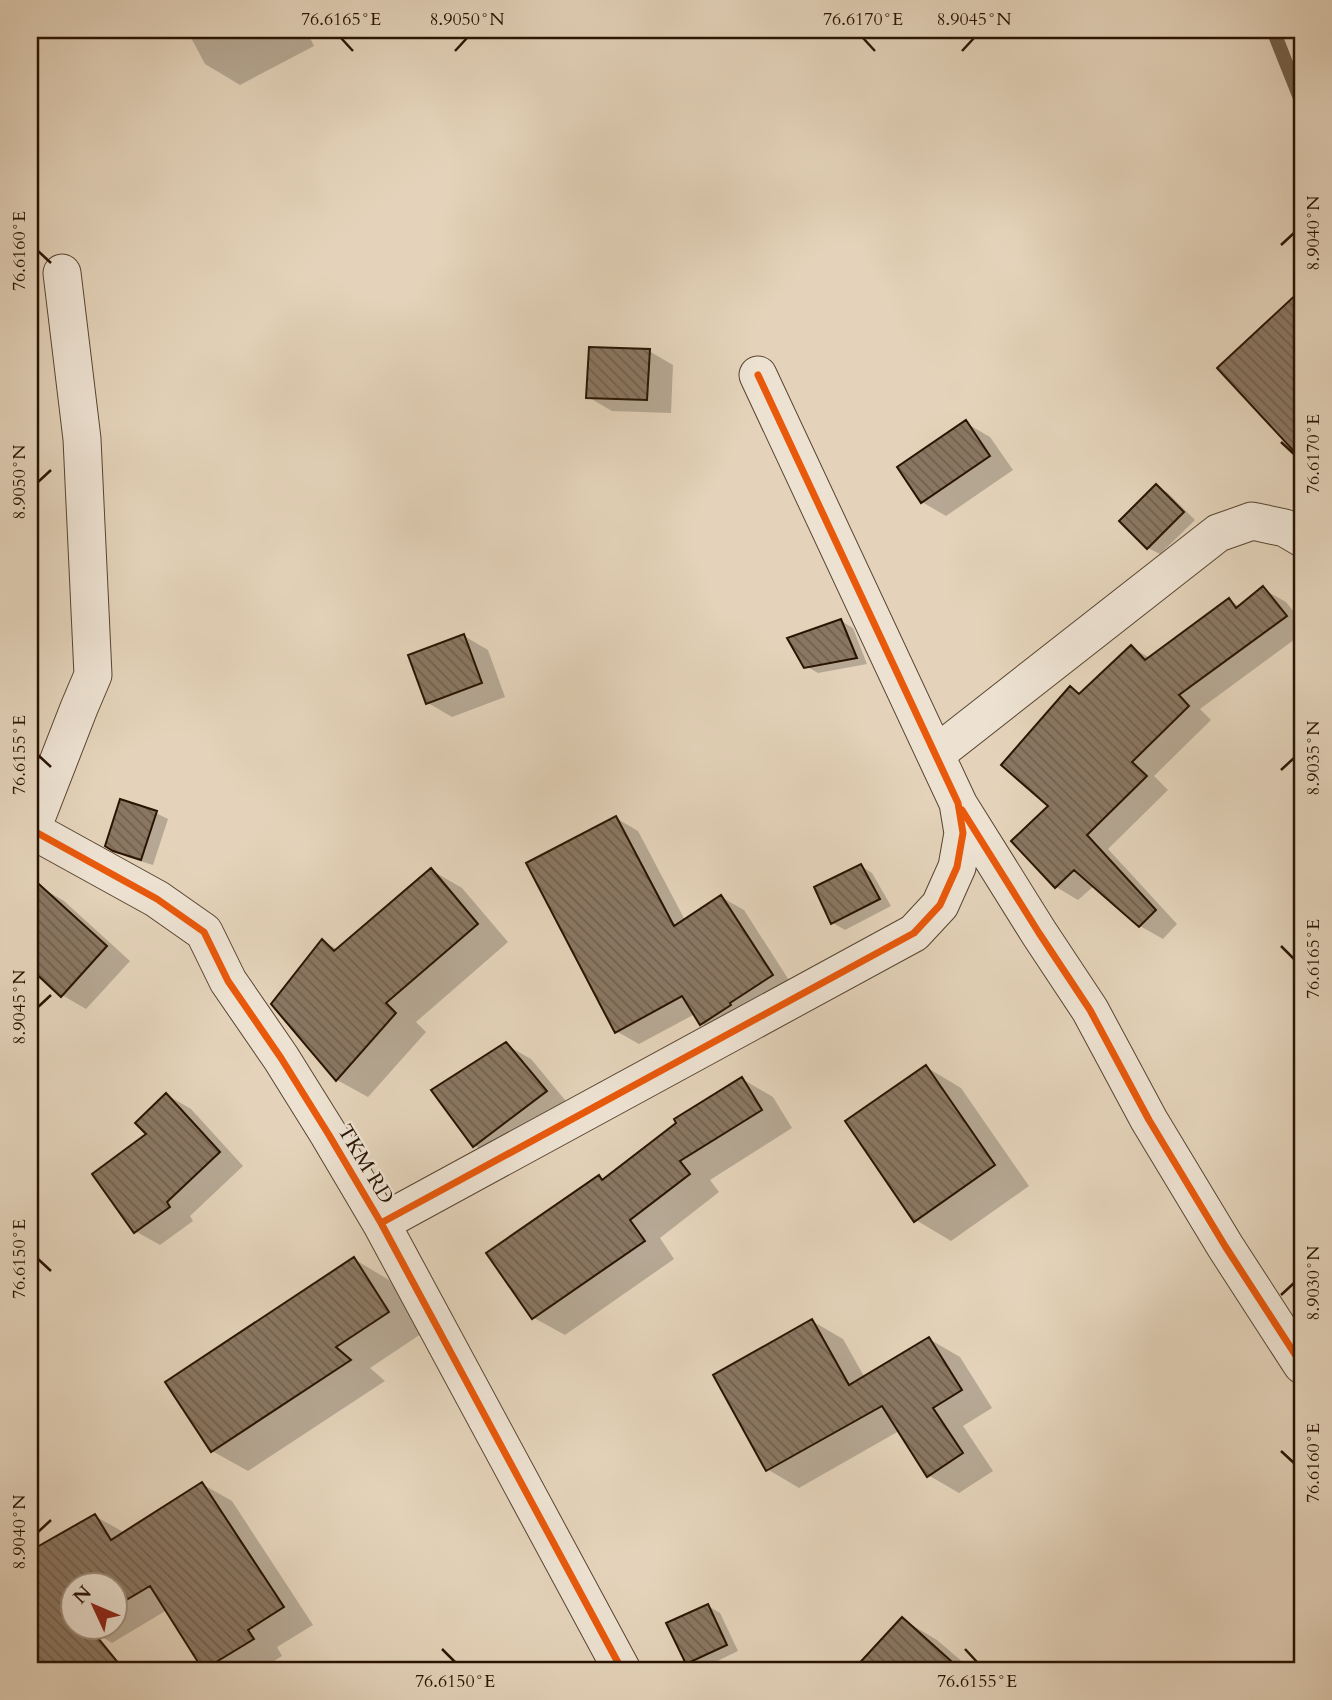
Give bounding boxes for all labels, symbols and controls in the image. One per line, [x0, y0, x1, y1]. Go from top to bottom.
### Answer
text: 76.6165°E [301, 7, 381, 32]
text: 8.9050°N [429, 7, 505, 32]
text: 76.6170°E [823, 7, 903, 32]
text: 8.9045°N [936, 7, 1012, 32]
text: 8.9040°N [1301, 195, 1326, 271]
text: 76.6160°E [7, 211, 32, 291]
text: 76.6170°E [1301, 414, 1326, 494]
text: 8.9050°N [7, 444, 32, 520]
text: 76.6155°E [7, 715, 32, 795]
text: 8.9035°N [1301, 720, 1326, 796]
text: 76.6165°E [1301, 919, 1326, 999]
text: 8.9045°N [7, 969, 32, 1045]
street label: TKM RD [330, 1119, 401, 1209]
text: 76.6150°E [7, 1219, 32, 1299]
text: 8.9030°N [1301, 1245, 1326, 1321]
text: 76.6160°E [1301, 1423, 1326, 1503]
text: 8.9040°N [7, 1494, 32, 1570]
north arrow [60, 1570, 130, 1640]
text: N [67, 1580, 98, 1610]
text: 76.6150°E [415, 1669, 495, 1694]
text: 76.6155°E [937, 1669, 1017, 1694]

